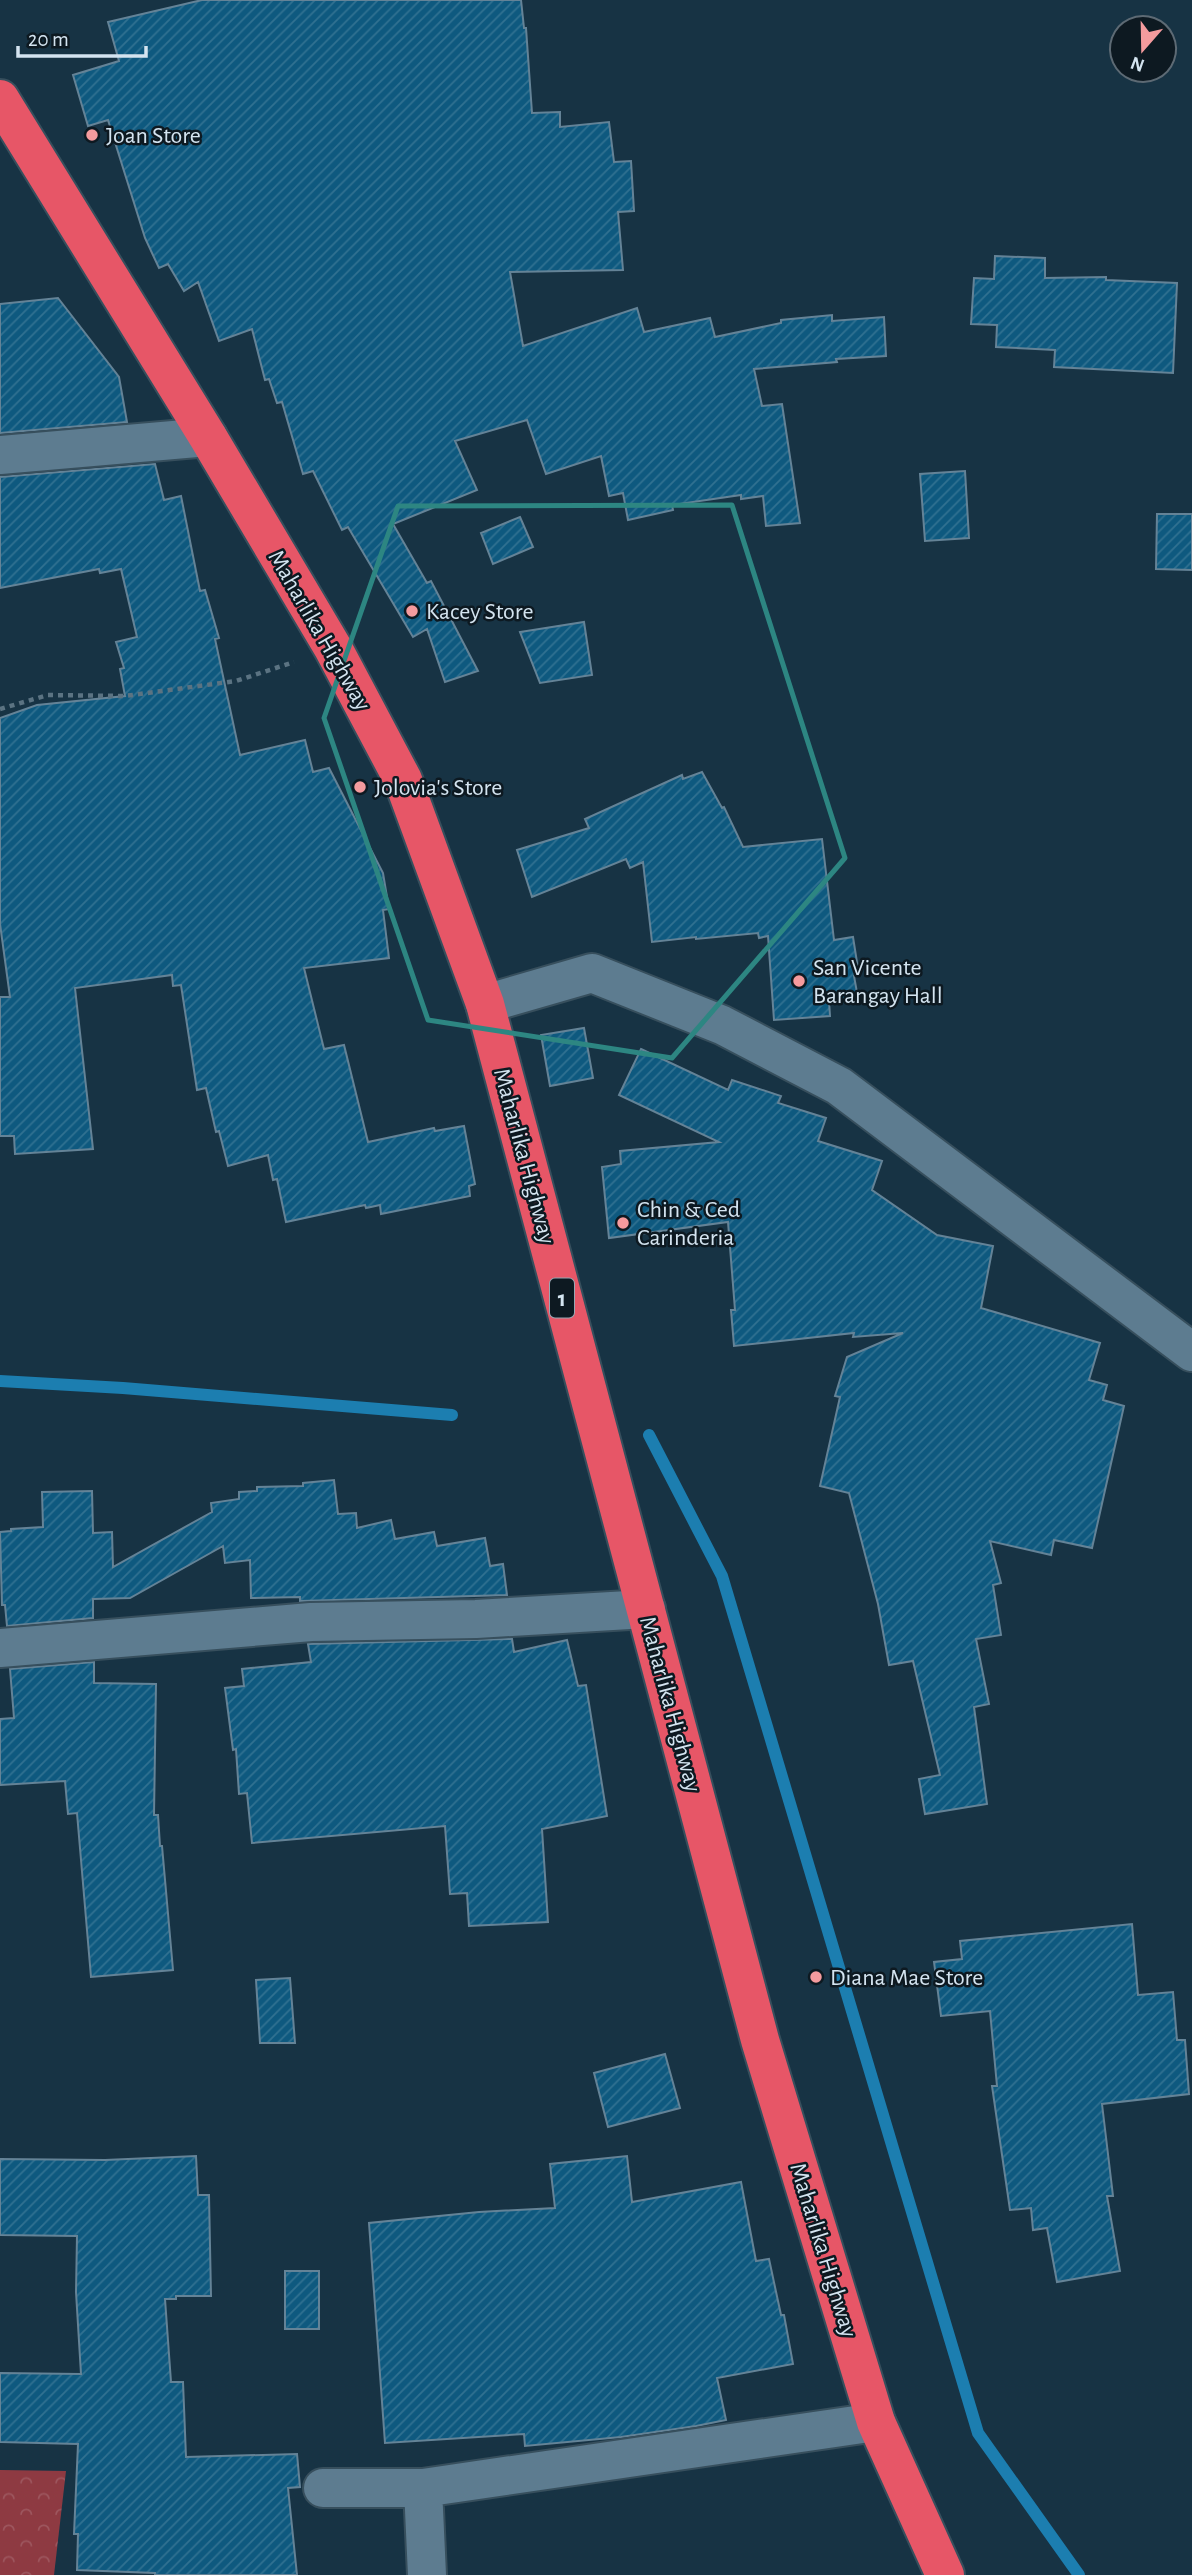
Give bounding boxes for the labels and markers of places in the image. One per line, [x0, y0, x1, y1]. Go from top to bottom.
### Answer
place label: Joan Store [106, 124, 201, 148]
marker: Joan Store [84, 127, 100, 143]
place label: Kacey Store [426, 600, 533, 624]
marker: Kacey Store [404, 603, 420, 619]
place label: Jolovia's Store [374, 776, 502, 800]
marker: Jolovia's Store [352, 779, 368, 795]
place label: San Vicente Barangay Hall [813, 956, 943, 1008]
marker: San Vicente Barangay Hall [791, 973, 807, 989]
place label: Chin & Ced Carinderia [637, 1198, 740, 1250]
marker: Chin & Ced Carinderia [615, 1215, 631, 1231]
place label: Diana Mae Store [830, 1966, 983, 1990]
marker: Diana Mae Store [808, 1969, 824, 1985]

